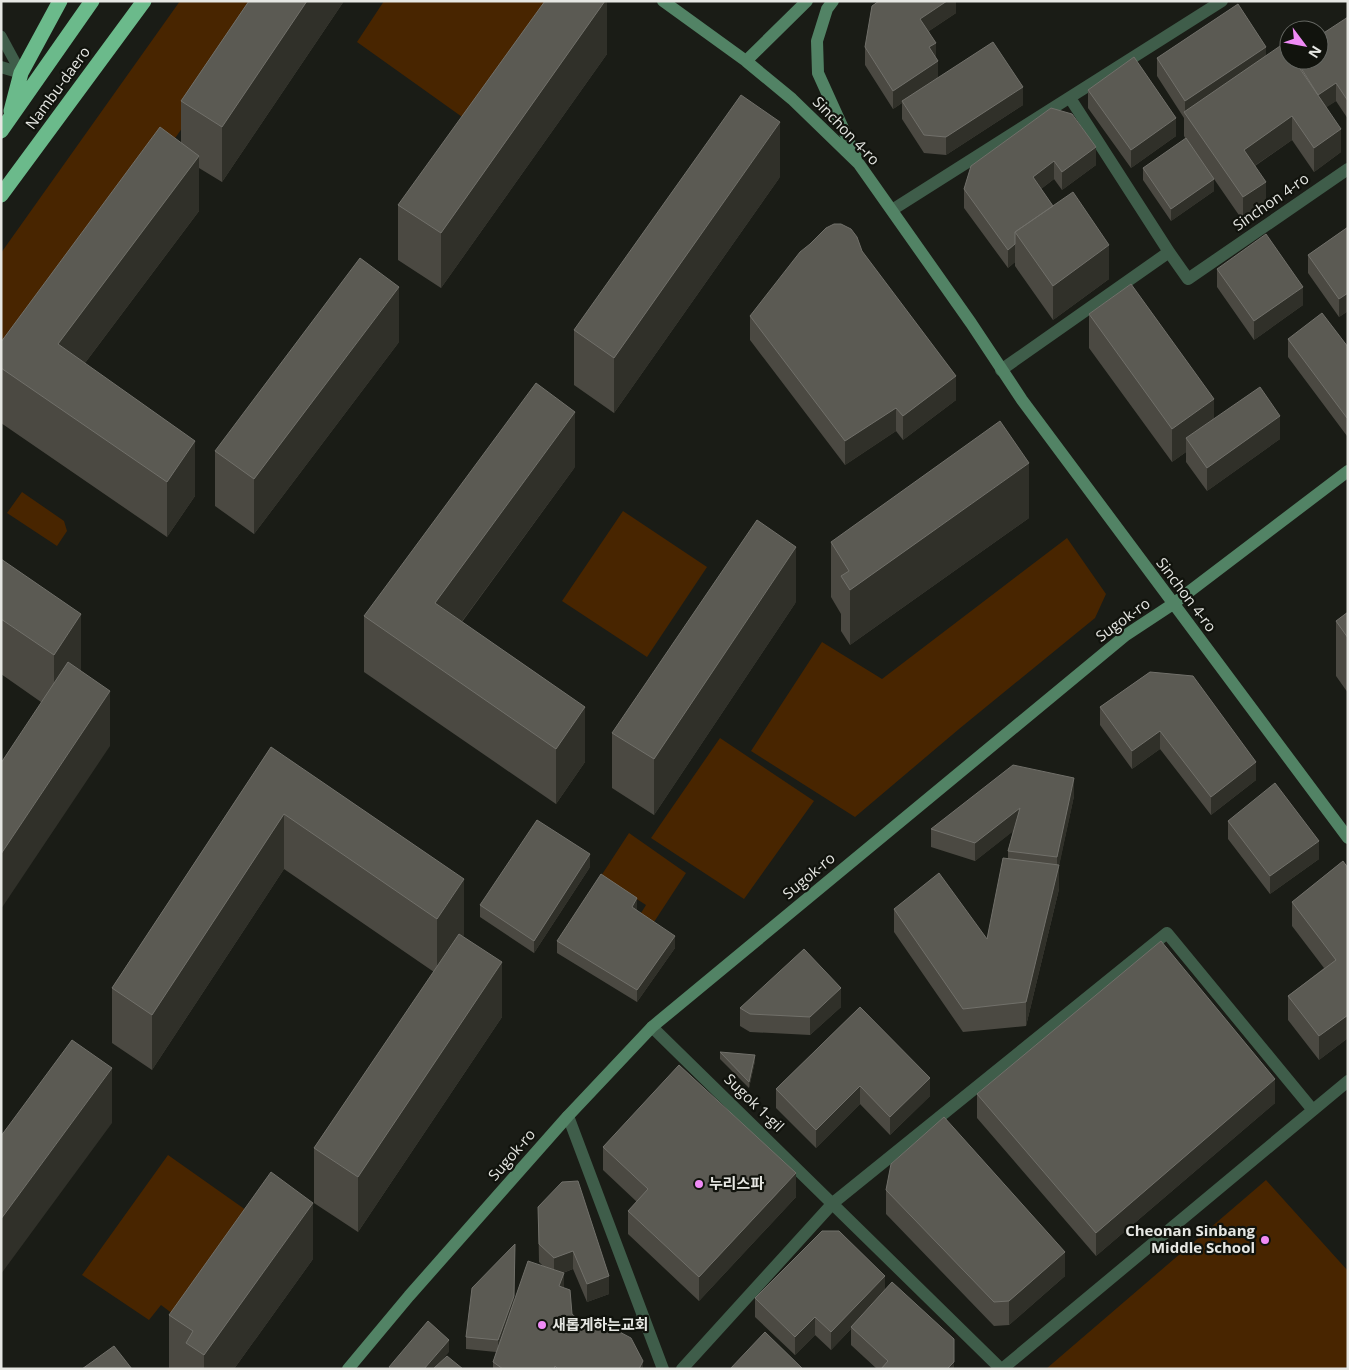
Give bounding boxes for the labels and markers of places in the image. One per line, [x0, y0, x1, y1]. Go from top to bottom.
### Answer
place label: 누리스파 [709, 1173, 764, 1193]
marker: 누리스파 [693, 1178, 705, 1190]
place label: Cheonan Sinbang Middle School [1125, 1220, 1256, 1257]
marker: Cheonan Sinbang Middle School [1259, 1234, 1271, 1246]
place label: 새롭게하는교회 [552, 1314, 649, 1334]
marker: 새롭게하는교회 [536, 1319, 548, 1331]

